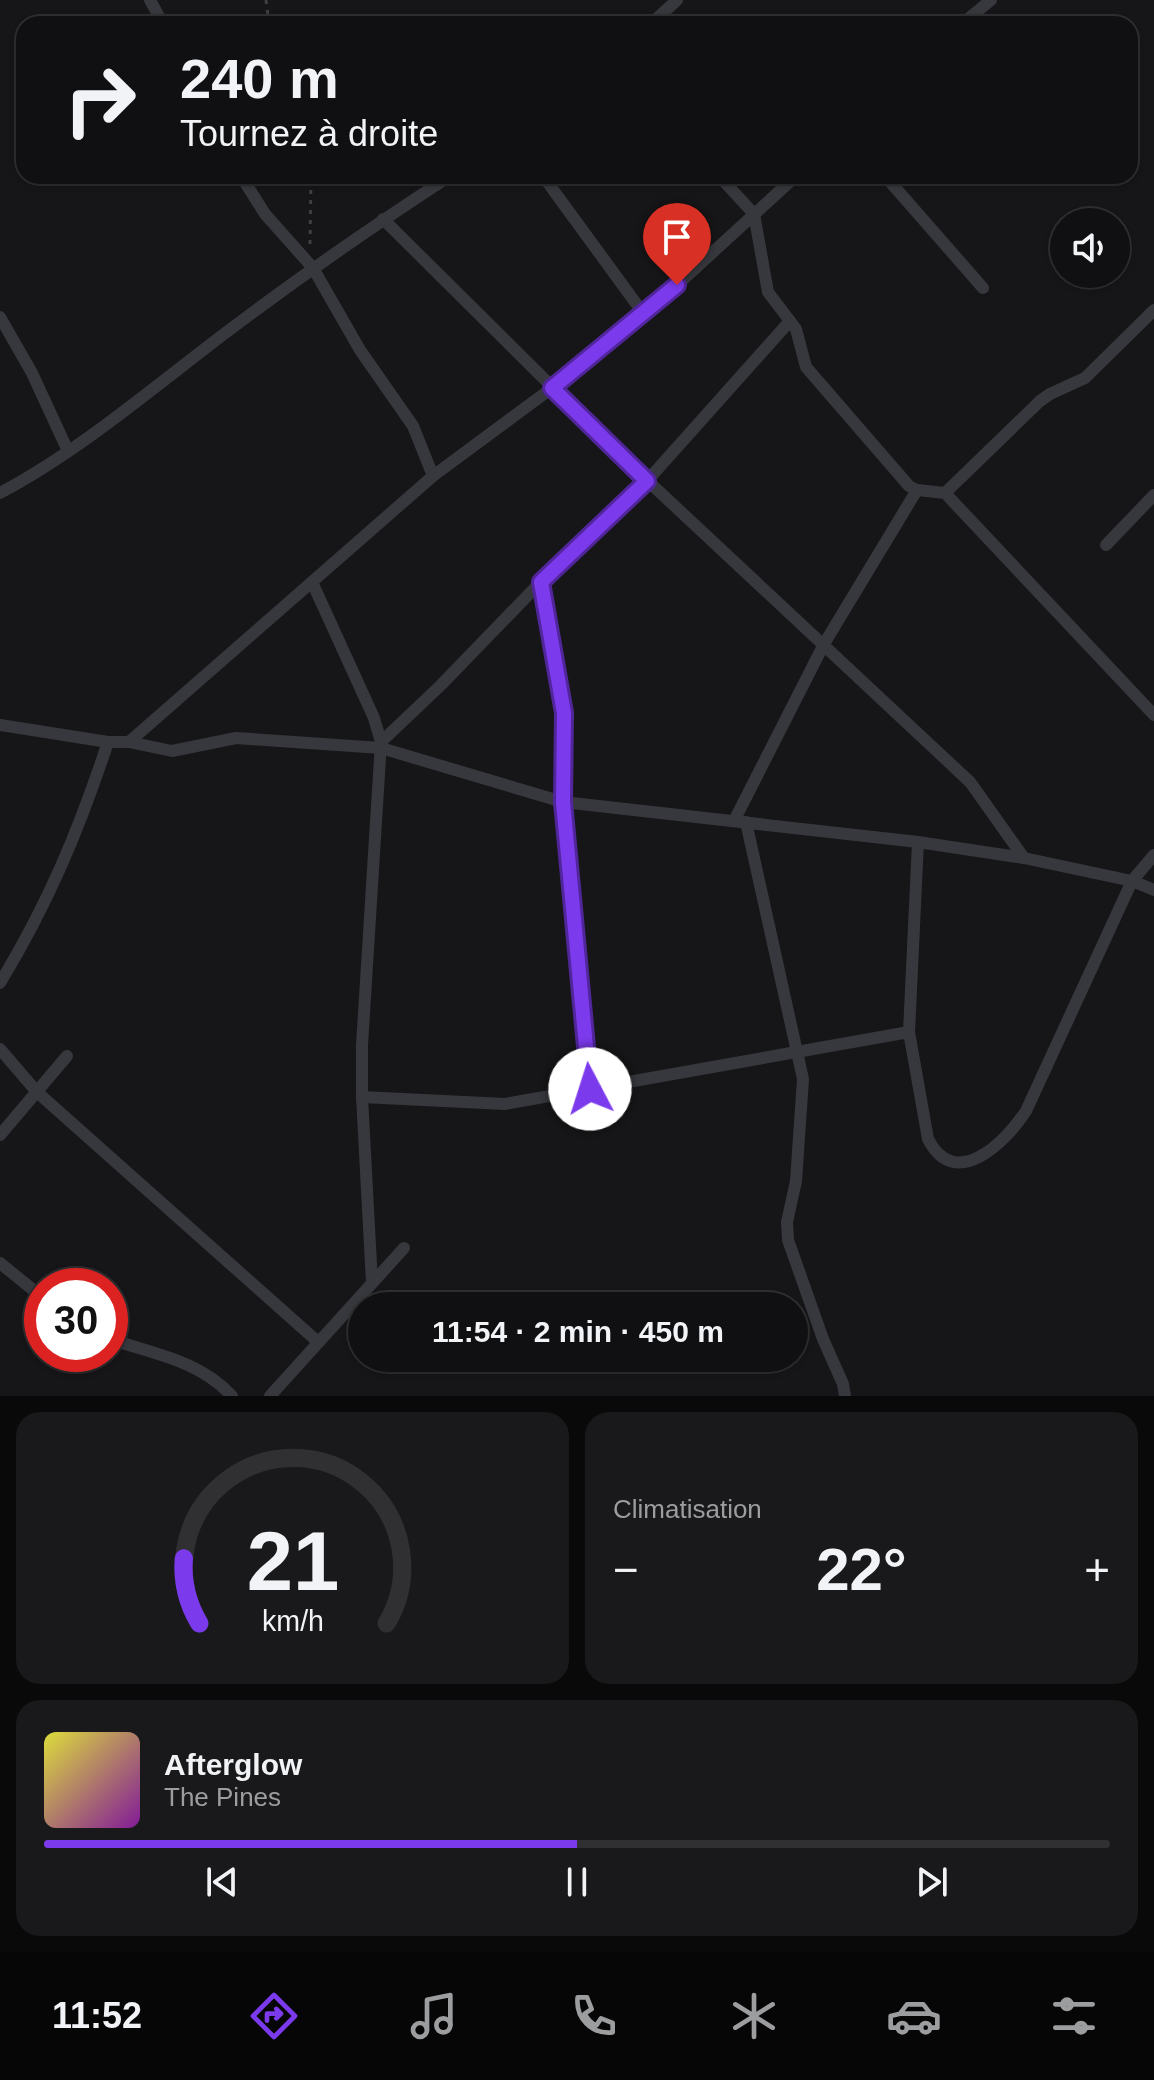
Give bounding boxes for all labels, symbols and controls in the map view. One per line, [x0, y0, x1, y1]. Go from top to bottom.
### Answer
text: 240 m [180, 47, 339, 110]
icon: right [48, 48, 152, 152]
text: Tournez à droite [180, 113, 438, 154]
pin [643, 203, 711, 285]
map controls [1050, 208, 1130, 288]
button: sound [1050, 208, 1130, 288]
icon: arrive [655, 215, 699, 259]
position arrow [548, 1047, 632, 1131]
speed limit sign: 30 [24, 1268, 128, 1372]
text: 11:54 · 2 min · 450 m [432, 1315, 724, 1348]
text: Climatisation [613, 1494, 762, 1524]
text: 21 [246, 1515, 339, 1608]
text: 22° [816, 1536, 907, 1603]
text: − [613, 1545, 639, 1594]
text: + [1084, 1545, 1110, 1594]
text: km/h [262, 1605, 323, 1637]
text: Afterglow [164, 1748, 302, 1781]
text: The Pines [164, 1782, 281, 1812]
icon: previous [200, 1860, 244, 1904]
icon: pause [555, 1860, 599, 1904]
icon: next [910, 1860, 954, 1904]
icon: directions [246, 1988, 302, 2044]
icon: music [406, 1988, 462, 2044]
icon: phone [566, 1988, 622, 2044]
icon: climate [726, 1988, 782, 2044]
icon: car [886, 1988, 942, 2044]
icon: filters [1046, 1988, 1102, 2044]
text: 11:52 [52, 1995, 142, 2036]

